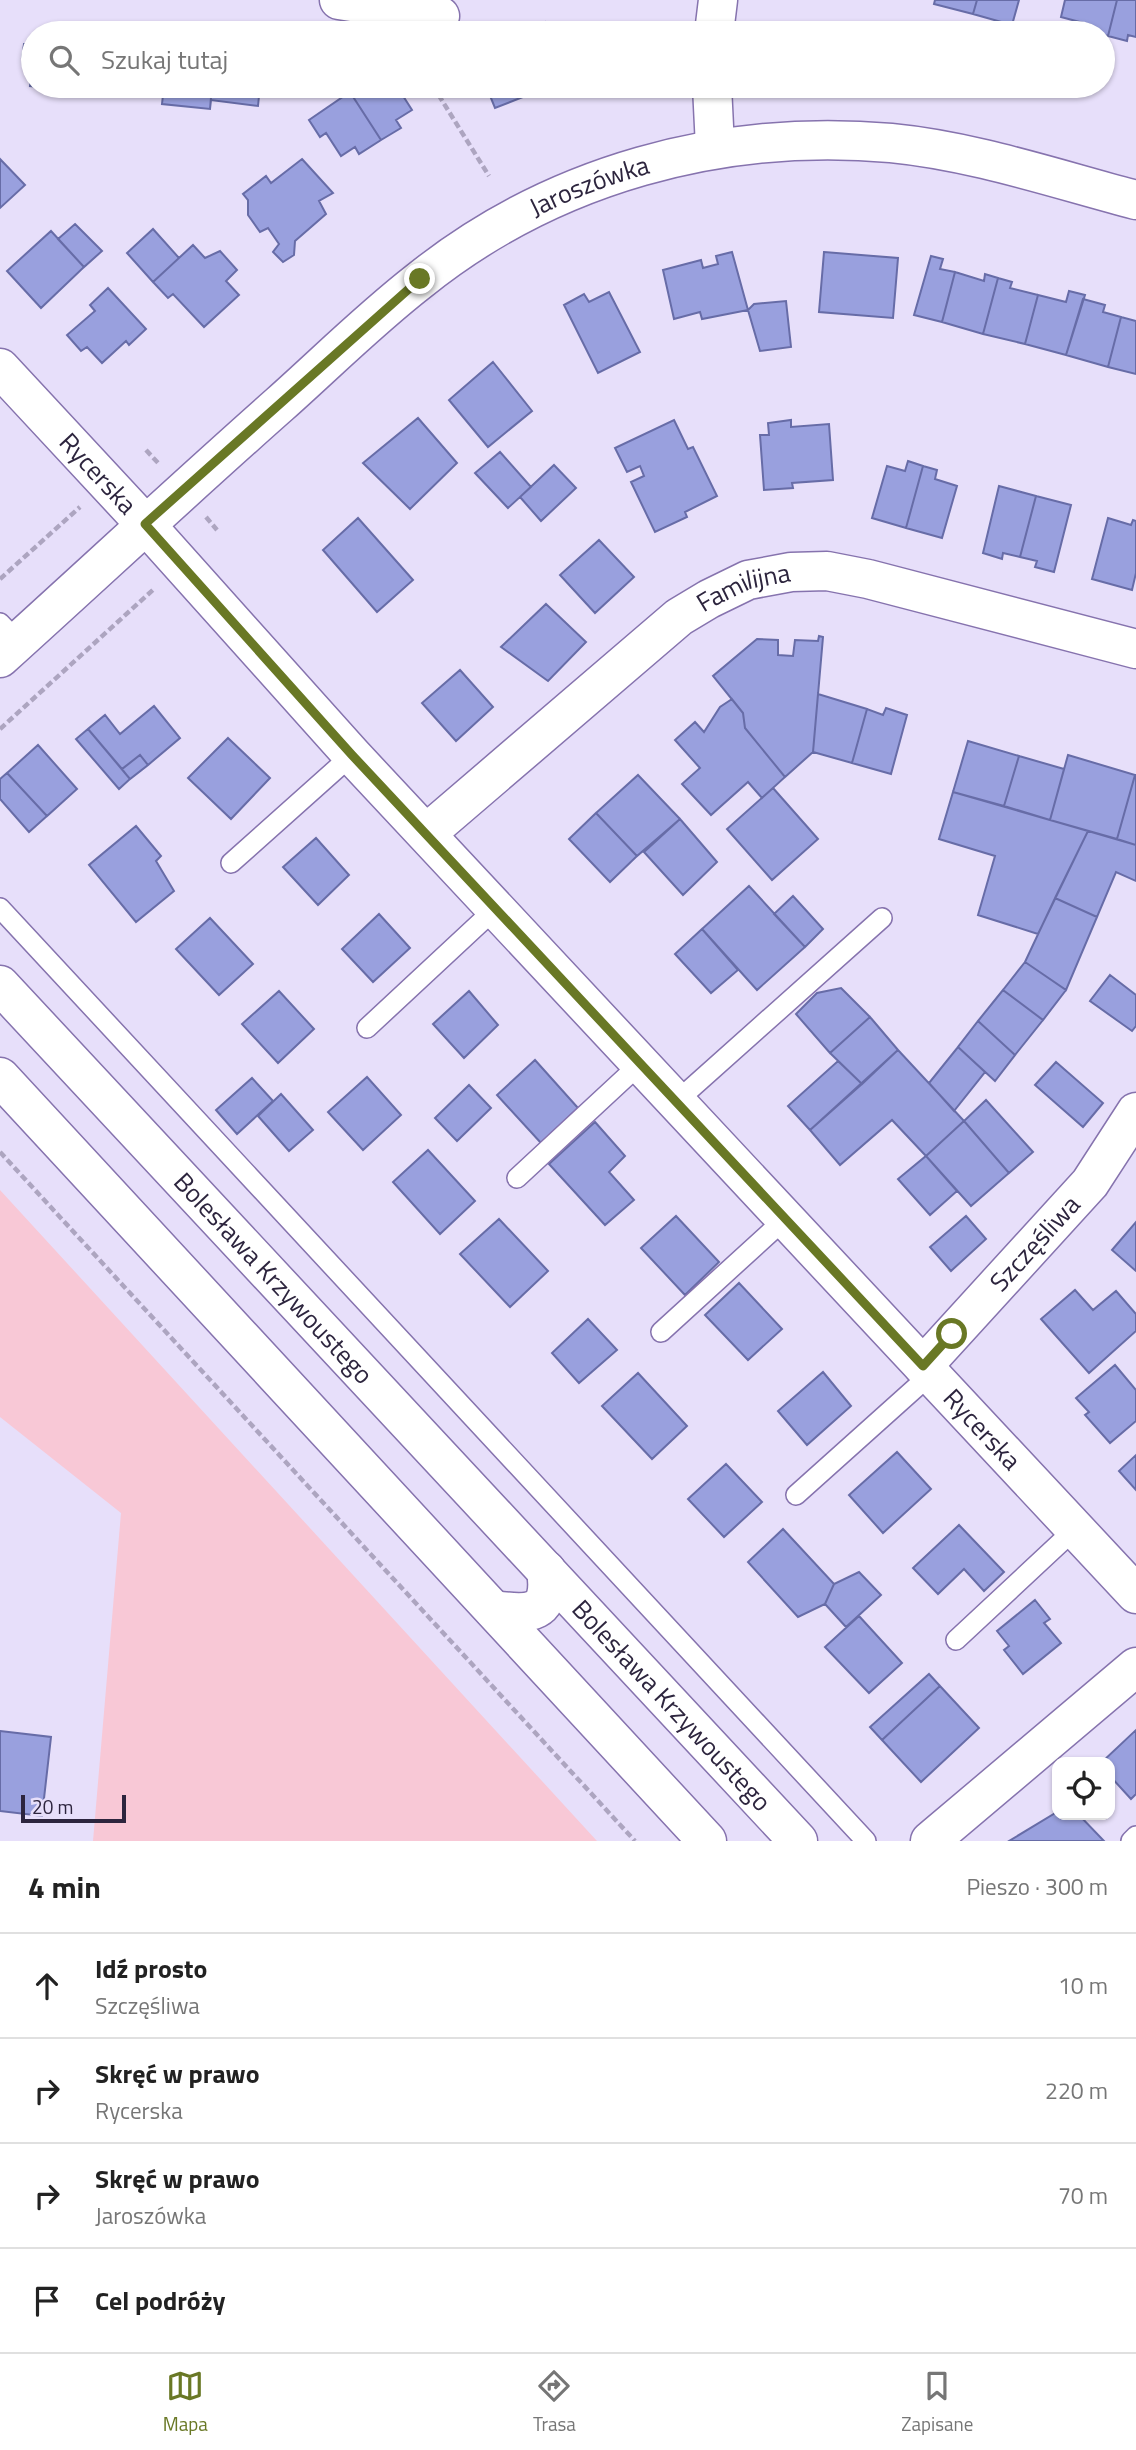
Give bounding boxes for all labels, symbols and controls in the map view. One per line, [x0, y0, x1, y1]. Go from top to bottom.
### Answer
search box [21, 21, 1115, 98]
text: Szukaj tutaj [101, 40, 228, 79]
icon: search [45, 41, 83, 79]
street label: Jaroszówka [522, 145, 654, 226]
route end [404, 263, 435, 294]
street label: Rycerska [50, 424, 146, 523]
street label: Familijna [689, 553, 793, 621]
street label: Bolesława Krzywoustego [165, 1163, 383, 1393]
street label: Szczęśliwa [980, 1186, 1089, 1300]
route start [936, 1318, 967, 1349]
street label: Rycerska [934, 1379, 1031, 1478]
street label: Bolesława Krzywoustego [563, 1590, 781, 1820]
map controls [1052, 1757, 1115, 1820]
button: locate [1052, 1757, 1115, 1820]
scale bar [21, 1792, 126, 1824]
text: 20 m [32, 1792, 73, 1821]
text: 4 min [28, 1864, 101, 1910]
text: Pieszo · 300 m [966, 1869, 1108, 1904]
text: Idź prosto [95, 1949, 207, 1988]
icon: ahead [28, 1967, 66, 2005]
text: 10 m [1058, 1968, 1108, 2003]
text: Szczęśliwa [95, 1988, 200, 2023]
text: Skręć w prawo [95, 2054, 260, 2093]
icon: right [28, 2072, 66, 2110]
text: 220 m [1045, 2073, 1108, 2108]
text: Rycerska [95, 2093, 183, 2128]
text: Skręć w prawo [95, 2159, 260, 2198]
icon: right [28, 2177, 66, 2215]
text: 70 m [1058, 2178, 1108, 2213]
text: Jaroszówka [95, 2198, 206, 2233]
text: Cel podróży [95, 2281, 225, 2320]
icon: arrive [28, 2282, 66, 2320]
tab: Mapa [163, 2367, 208, 2438]
tab: Trasa [533, 2367, 576, 2438]
tab: Zapisane [901, 2367, 973, 2438]

